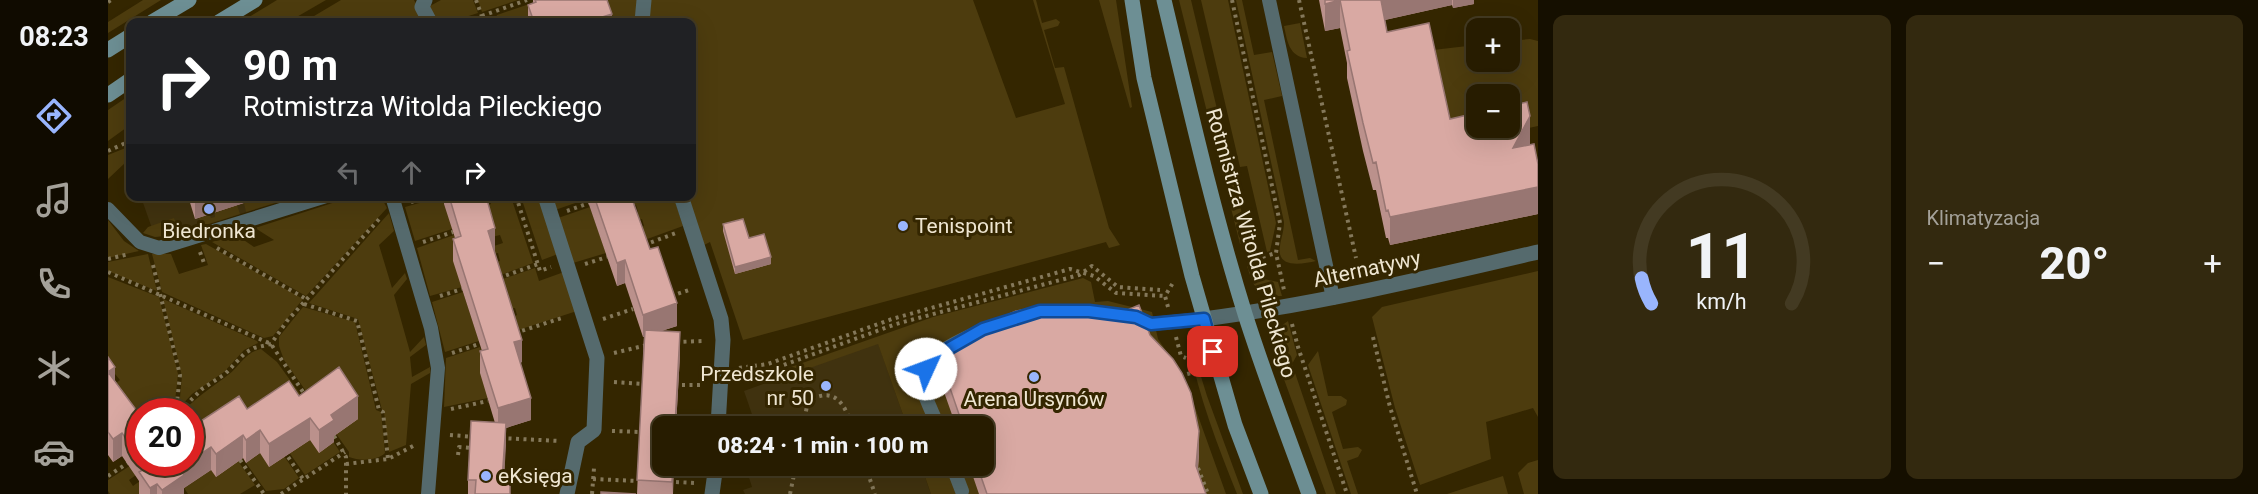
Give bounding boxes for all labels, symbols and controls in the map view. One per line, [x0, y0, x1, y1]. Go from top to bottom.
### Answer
map controls [1466, 18, 1520, 138]
button: + [1466, 18, 1520, 72]
text: 08:23 [19, 21, 89, 53]
text: 90 m [243, 41, 338, 90]
icon: right [144, 42, 222, 120]
button: − [1466, 84, 1520, 138]
text: Rotmistrza Witolda Pileckiego [243, 91, 602, 123]
icon: directions [33, 95, 75, 137]
street label: Rotmistrza Witolda Pileckiego [1201, 105, 1301, 381]
icon: left [332, 156, 365, 189]
icon: ahead [395, 156, 428, 189]
icon: right [458, 156, 491, 189]
icon: music [33, 179, 75, 221]
marker: Biedronka [202, 202, 216, 216]
text: Klimatyzacja [1927, 206, 2040, 230]
place label: Tenispoint [915, 214, 1013, 238]
place label: Biedronka [162, 219, 256, 243]
marker: Tenispoint [896, 219, 910, 233]
text: 11 [1686, 220, 1758, 293]
text: 20° [2040, 237, 2109, 290]
text: − [1927, 244, 1945, 283]
text: + [2203, 244, 2222, 283]
street label: Alternatywy [1311, 246, 1423, 292]
icon: phone [33, 263, 75, 305]
text: km/h [1697, 289, 1747, 314]
pin [1187, 326, 1238, 377]
icon: arrive [1196, 335, 1229, 368]
position arrow [894, 337, 958, 401]
icon: climate [33, 347, 75, 389]
place label: Przedszkole nr 50 [700, 362, 814, 410]
marker: Arena Ursynów [1027, 370, 1041, 384]
marker: Przedszkole nr 50 [819, 379, 833, 393]
place label: Arena Ursynów [964, 387, 1105, 411]
speed limit sign: 20 [126, 398, 204, 476]
icon: car [33, 431, 75, 473]
text: 08:24 · 1 min · 100 m [718, 433, 928, 458]
place label: eKsięga [498, 464, 573, 488]
marker: eKsięga [479, 469, 493, 483]

